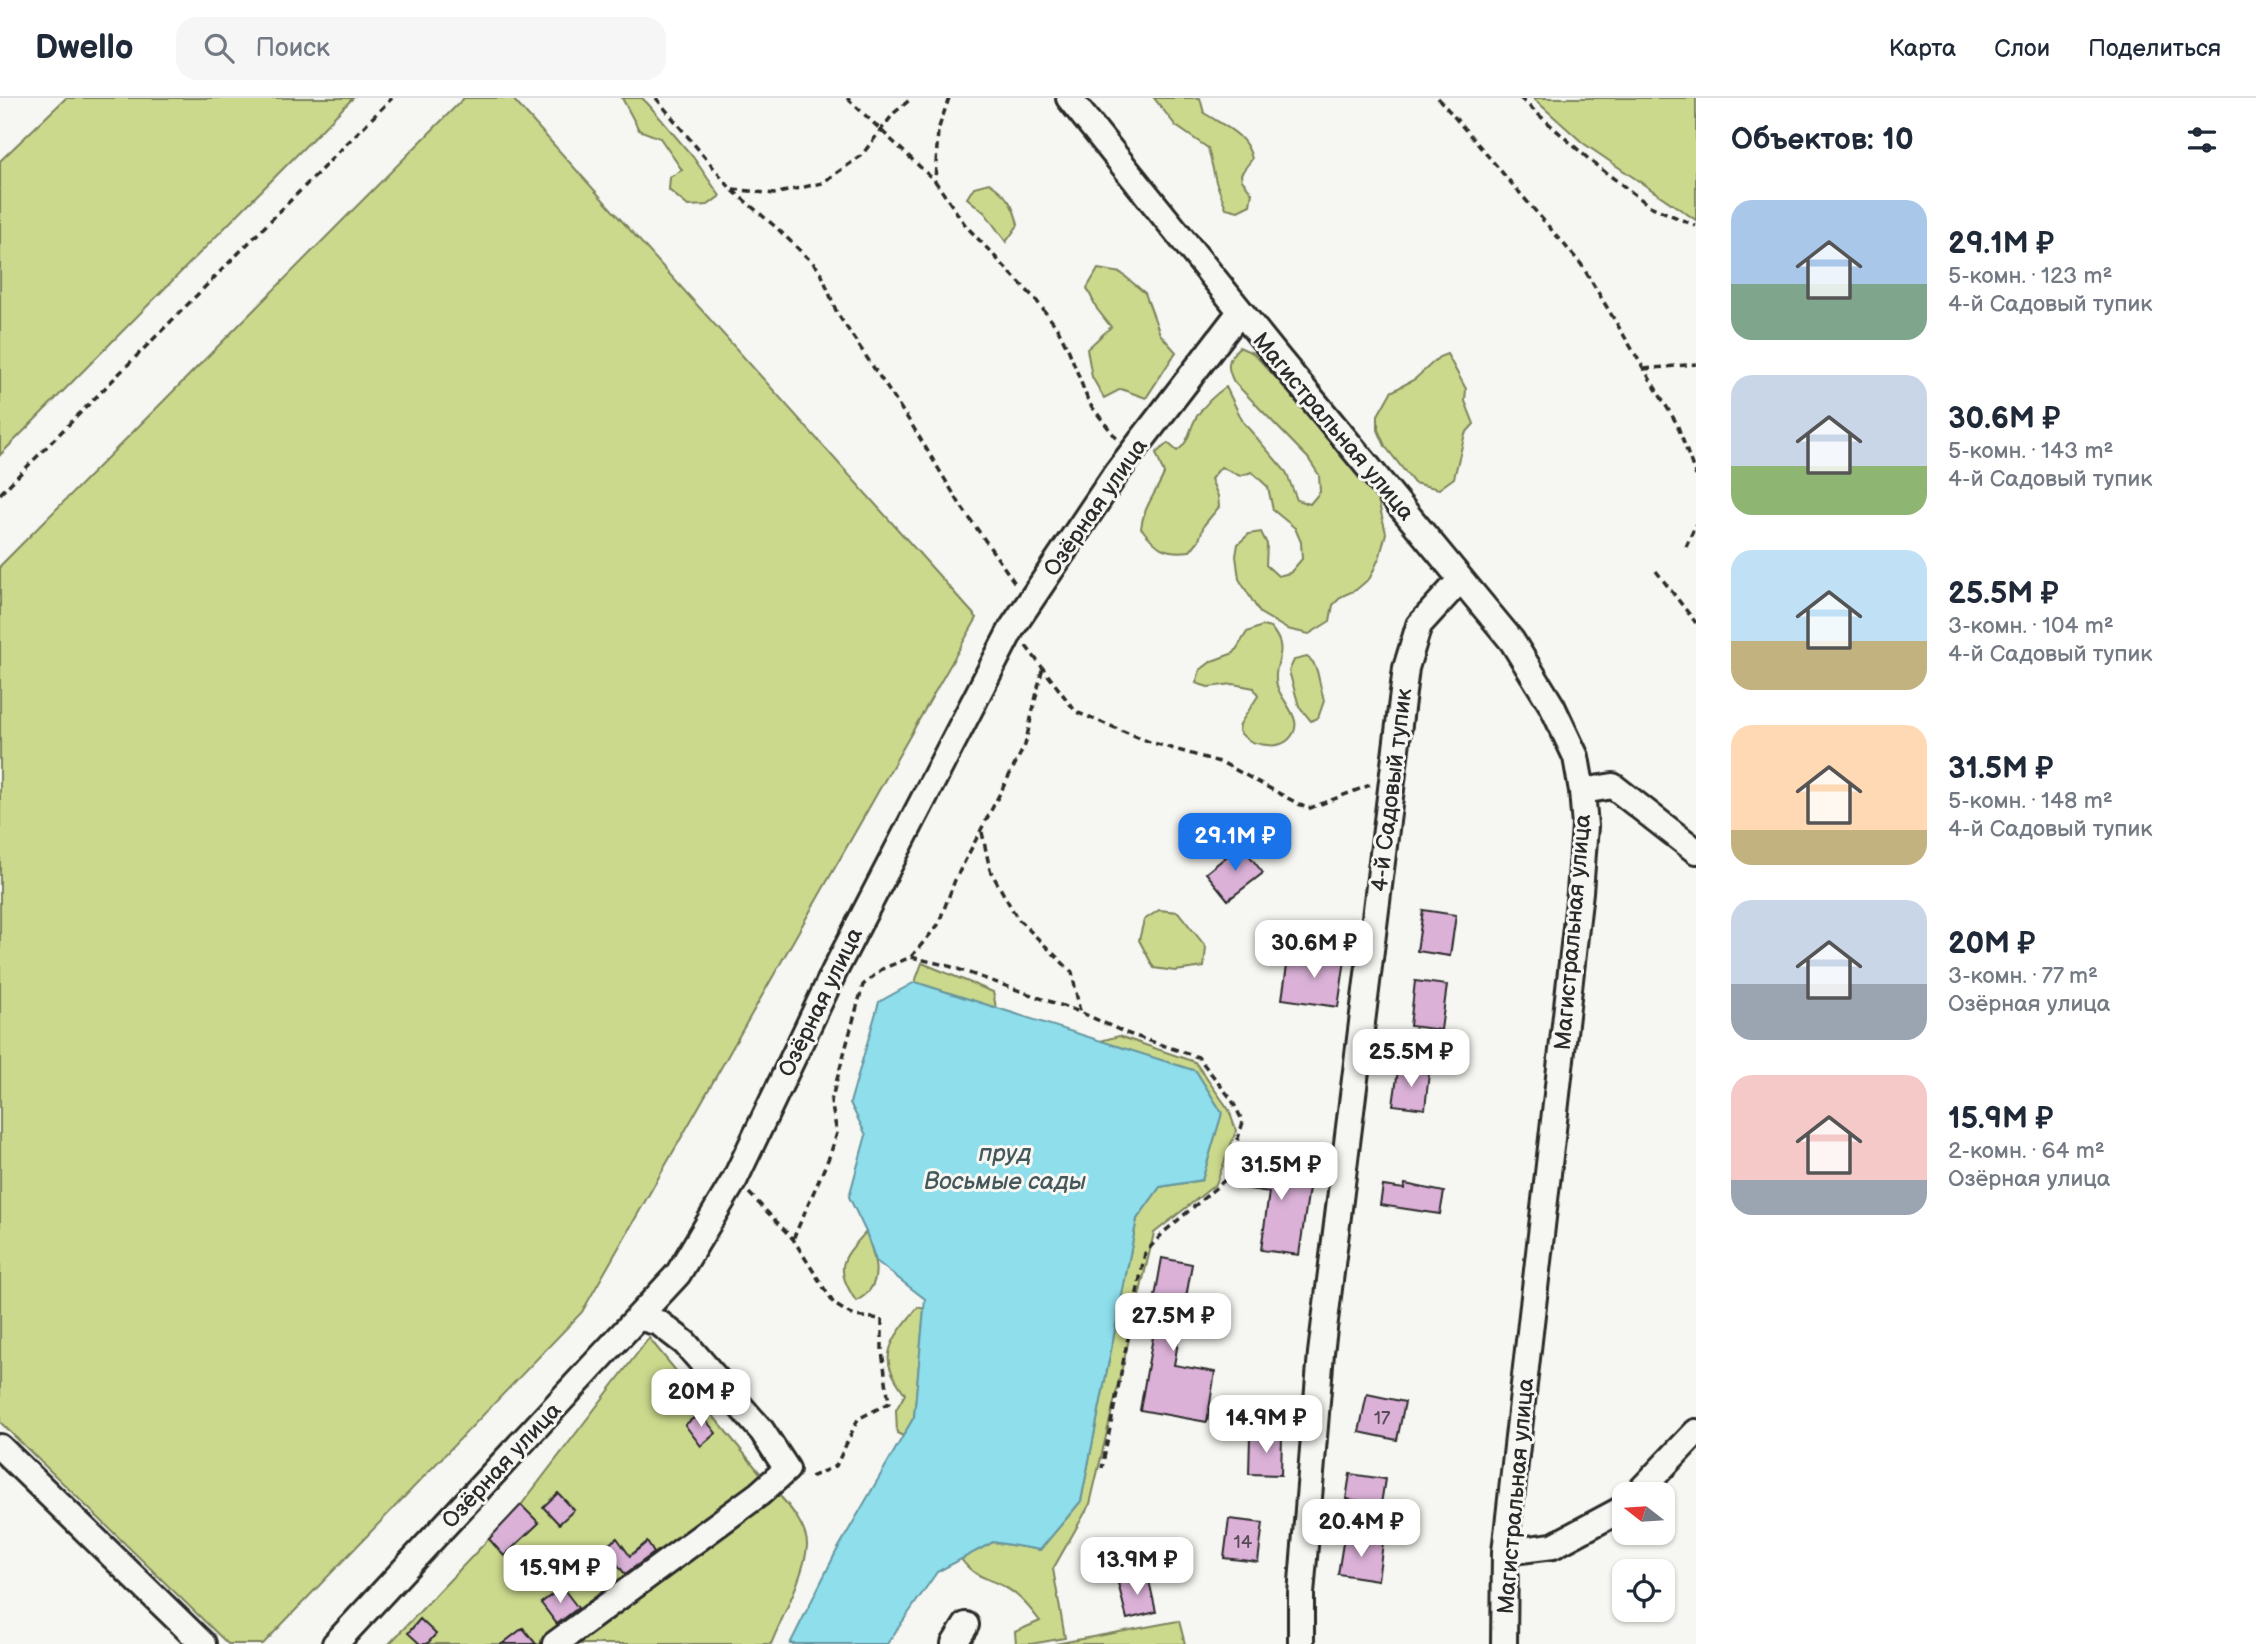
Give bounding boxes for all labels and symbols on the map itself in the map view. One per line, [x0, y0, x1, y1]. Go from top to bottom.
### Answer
street label: Магистральная улица [1246, 327, 1420, 527]
street label: Озёрная улица [1038, 433, 1154, 582]
street label: 4-й Садовый тупик [1366, 686, 1418, 893]
street label: Магистральная улица [1549, 812, 1597, 1051]
pin: 29.1M ₽ [1170, 814, 1300, 873]
pin: 30.6M ₽ [1249, 920, 1379, 980]
street label: Озёрная улица [773, 923, 869, 1082]
pin: 25.5M ₽ [1346, 1030, 1476, 1089]
water label: пруд Восьмые сады [924, 1139, 1087, 1196]
pin: 31.5M ₽ [1216, 1142, 1346, 1202]
pin: 27.5M ₽ [1108, 1294, 1238, 1353]
pin: 20M ₽ [652, 1370, 750, 1429]
street label: Магистральная улица [1492, 1376, 1540, 1615]
street label: Озёрная улица [436, 1396, 568, 1535]
pin: 14.9M ₽ [1201, 1396, 1331, 1455]
house number: 17 [1374, 1407, 1391, 1430]
north arrow [1612, 1482, 1675, 1545]
pin: 20.4M ₽ [1296, 1500, 1426, 1559]
house number: 14 [1234, 1531, 1253, 1554]
pin: 13.9M ₽ [1072, 1538, 1202, 1597]
pin: 15.9M ₽ [495, 1546, 625, 1605]

